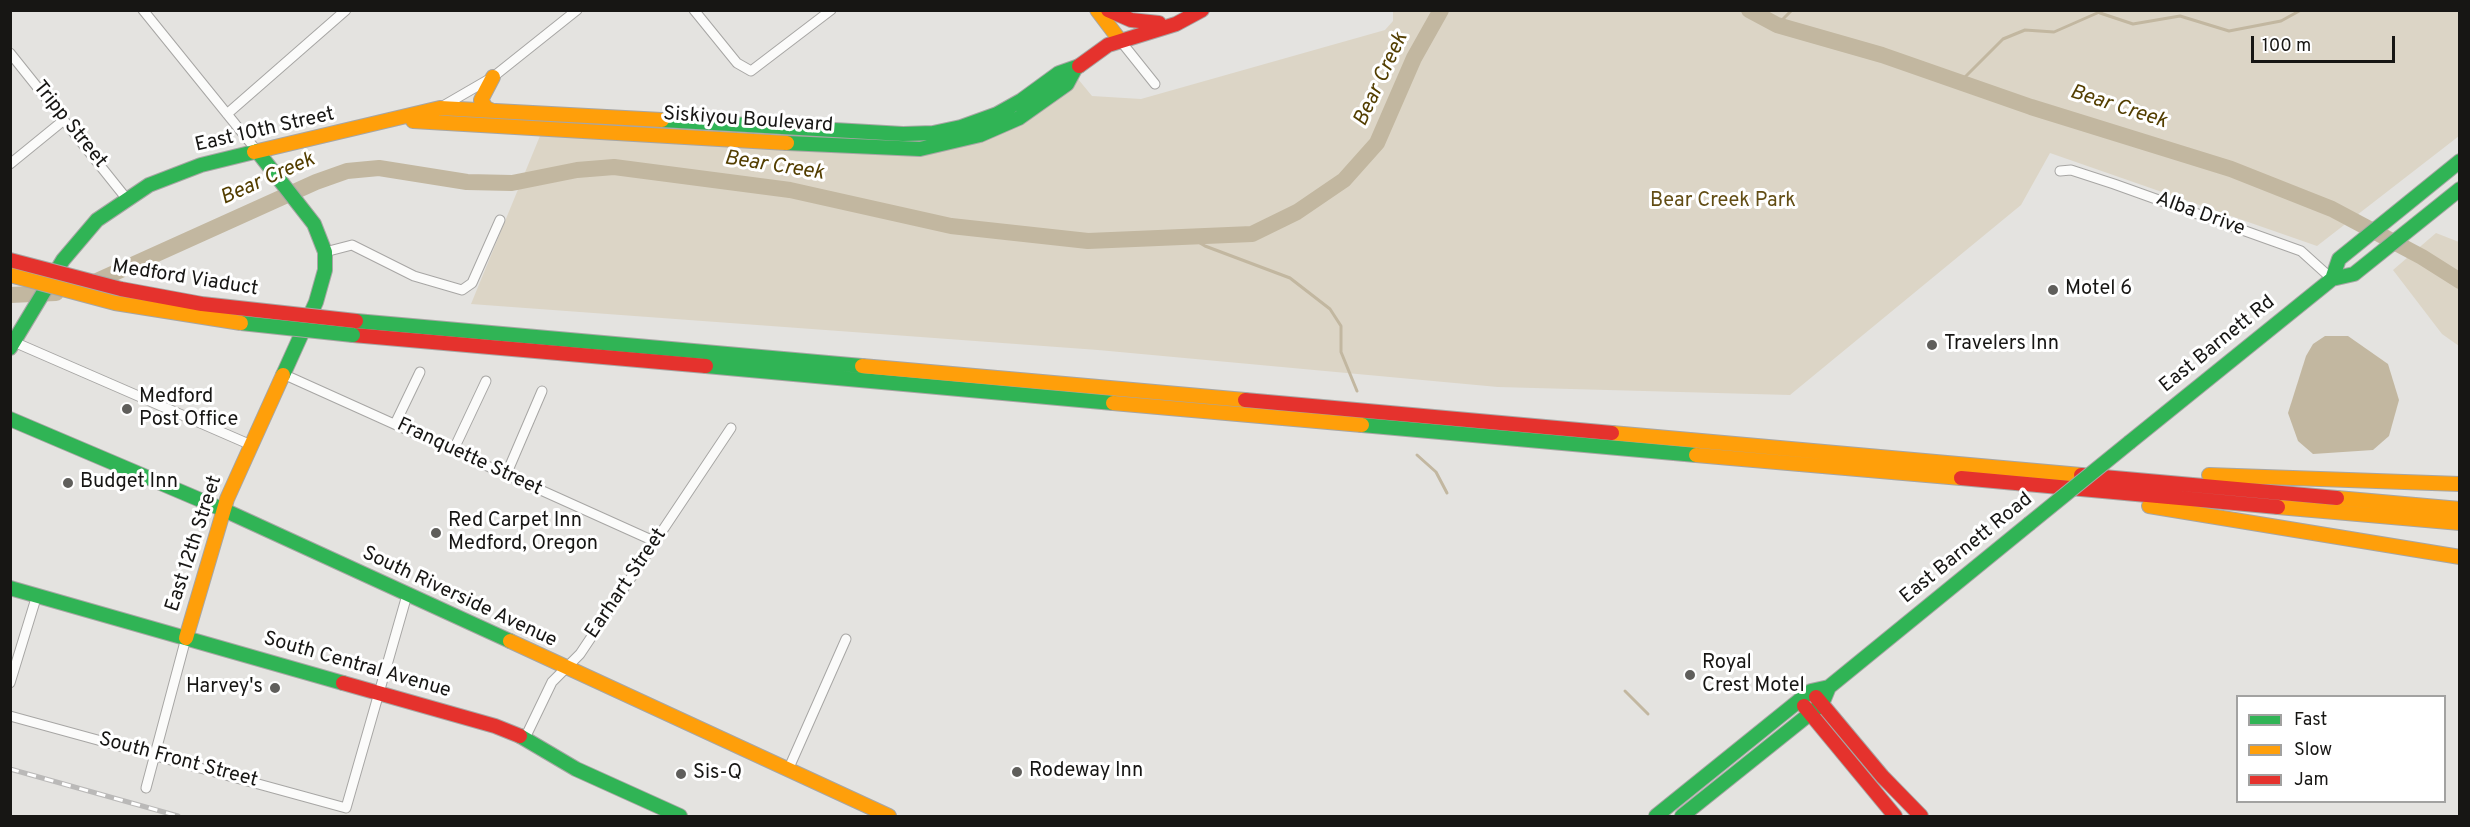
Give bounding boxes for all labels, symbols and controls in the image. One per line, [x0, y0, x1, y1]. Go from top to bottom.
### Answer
scale bar [2254, 24, 2398, 62]
water label: Bear Creek [1349, 29, 1415, 131]
text: 100 m [2262, 35, 2311, 58]
street label: Tripp Street [27, 77, 111, 173]
water label: Bear Creek [2066, 80, 2170, 136]
street label: East 10th Street [193, 103, 337, 159]
street label: Siskiyou Boulevard [662, 103, 834, 139]
water label: Bear Creek [722, 147, 826, 187]
water label: Bear Creek [217, 148, 319, 212]
street label: Alba Drive [2152, 188, 2248, 242]
park label: Bear Creek Park [1650, 190, 1796, 214]
street label: Medford Viaduct [110, 256, 260, 302]
place label: Motel 6 [2065, 278, 2132, 302]
marker: Motel 6 [2046, 283, 2060, 297]
street label: East Barnett Rd [2156, 291, 2280, 399]
place label: Travelers Inn [1944, 333, 2059, 357]
marker: Travelers Inn [1925, 338, 1939, 352]
place label: Medford Post Office [139, 386, 238, 433]
marker: Medford Post Office [120, 402, 134, 416]
street label: Franquette Street [393, 414, 545, 502]
place label: Budget Inn [80, 471, 178, 495]
street label: East 12th Street [162, 473, 228, 615]
marker: Budget Inn [61, 476, 75, 490]
street label: East Barnett Road [1896, 488, 2038, 610]
place label: Red Carpet Inn Medford, Oregon [448, 510, 598, 557]
street label: Earhart Street [581, 524, 673, 644]
marker: Red Carpet Inn Medford, Oregon [429, 526, 443, 540]
street label: South Riverside Avenue [358, 542, 560, 654]
street label: South Central Avenue [261, 628, 453, 704]
place label: Royal Crest Motel [1702, 652, 1805, 699]
marker: Royal Crest Motel [1683, 668, 1697, 682]
place label: Harvey's [186, 676, 263, 700]
marker: Harvey's [268, 681, 282, 695]
legend [2236, 695, 2446, 803]
text: Fast [2294, 709, 2327, 732]
street label: South Front Street [96, 728, 260, 794]
text: Slow [2294, 739, 2332, 762]
place label: Rodeway Inn [1029, 760, 1143, 784]
place label: Sis-Q [693, 762, 742, 786]
marker: Rodeway Inn [1010, 765, 1024, 779]
marker: Sis-Q [674, 767, 688, 781]
text: Jam [2294, 769, 2329, 792]

